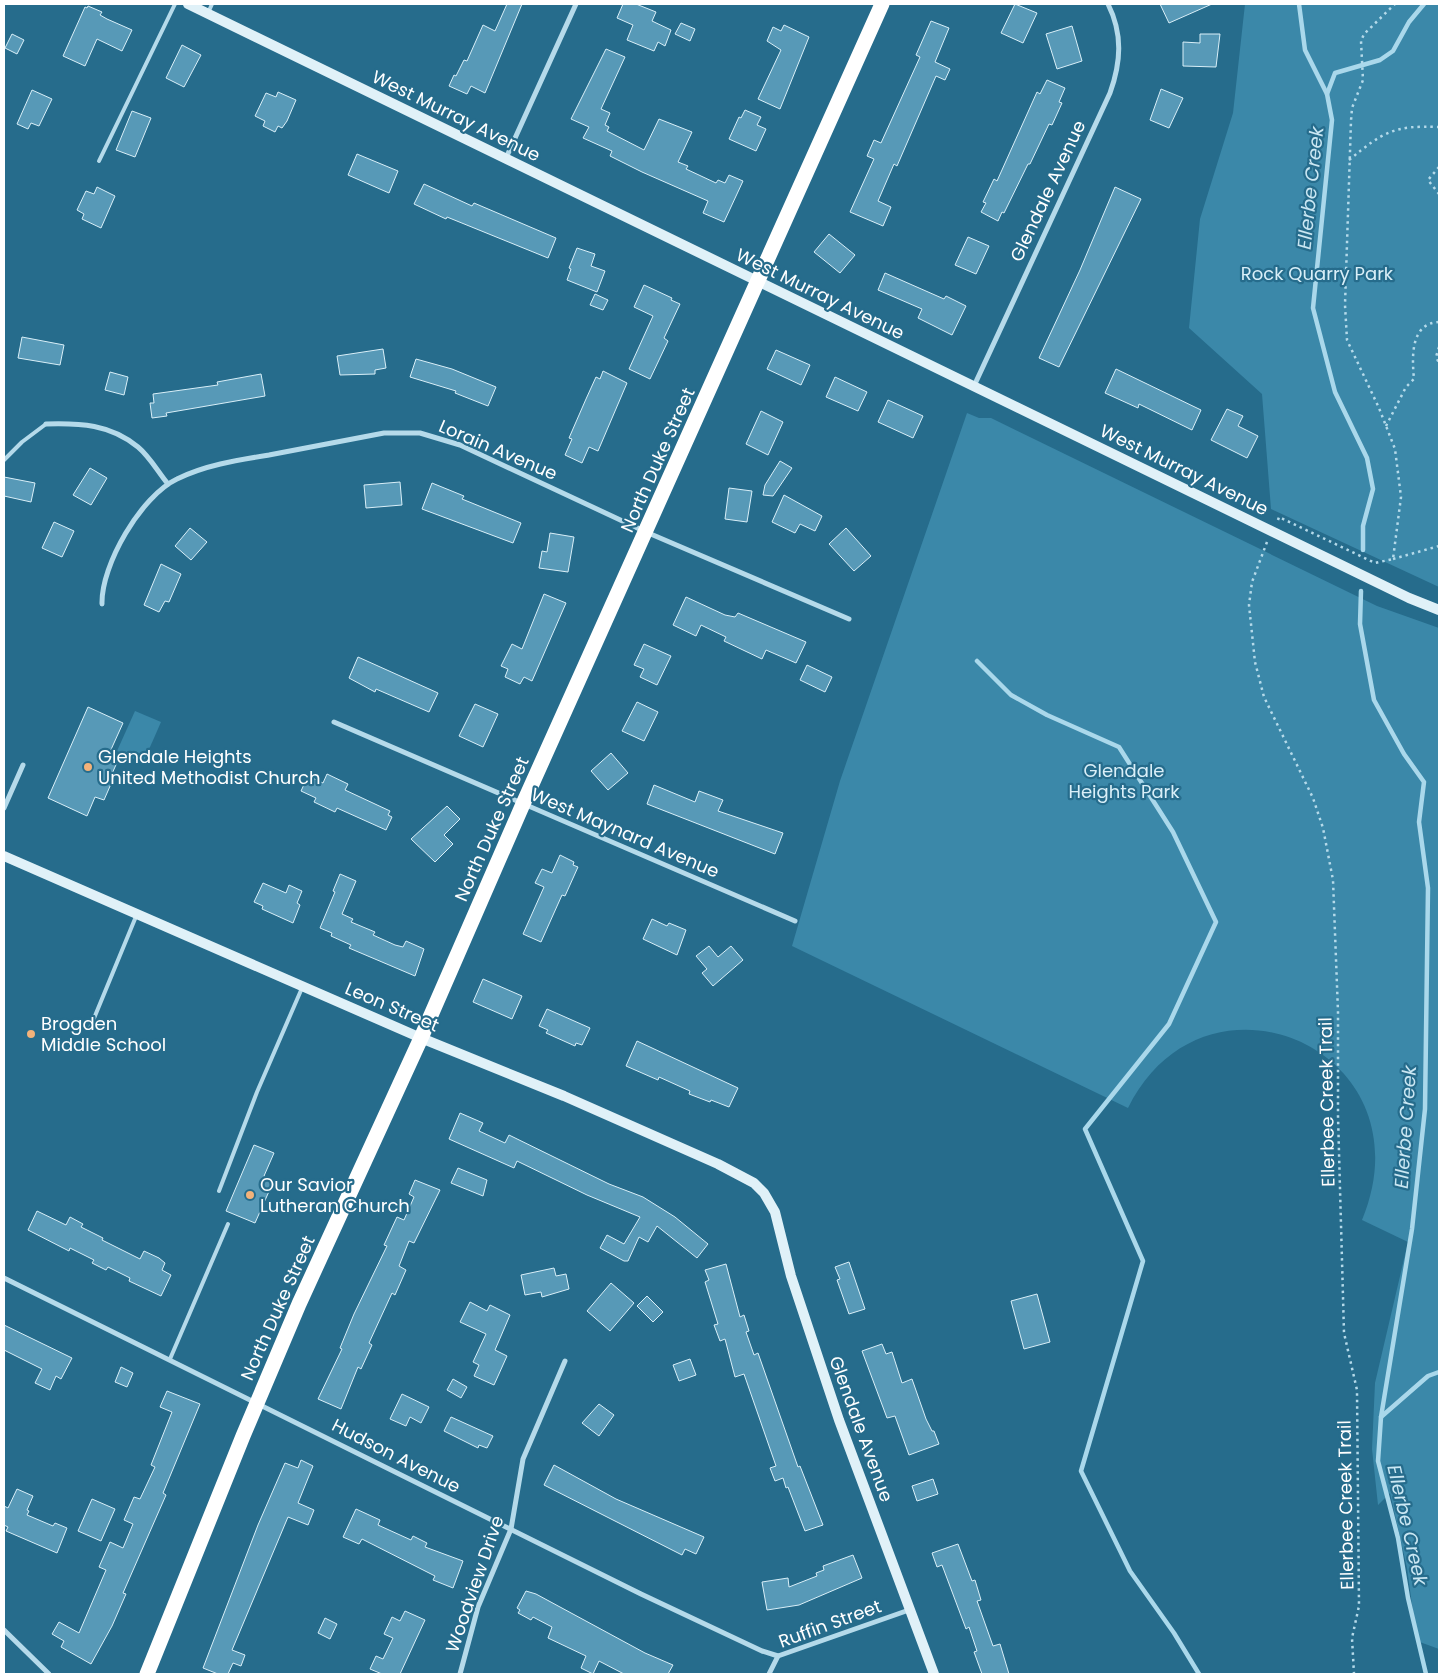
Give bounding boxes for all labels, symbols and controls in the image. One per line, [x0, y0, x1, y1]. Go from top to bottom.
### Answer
street label: West Murray Avenue [368, 64, 545, 167]
street label: Glendale Avenue [1004, 116, 1091, 266]
water label: Ellerbe Creek [1291, 124, 1330, 251]
street label: West Murray Avenue [732, 242, 909, 345]
park label: Rock Quarry Park [1241, 261, 1394, 286]
street label: North Duke Street [614, 383, 701, 536]
street label: Lorain Avenue [435, 413, 561, 486]
street label: West Murray Avenue [1096, 418, 1273, 521]
place label: Glendale Heights United Methodist Church [98, 744, 320, 790]
street label: North Duke Street [448, 752, 535, 905]
park label: Glendale Heights Park [1068, 758, 1180, 804]
marker: Glendale Heights United Methodist Church [82, 761, 94, 773]
street label: West Maynard Avenue [527, 782, 723, 884]
street label: Leon Street [342, 976, 443, 1037]
place label: Brogden Middle School [41, 1011, 166, 1057]
street label: Ellerbee Creek Trail [1313, 1017, 1340, 1187]
marker: Brogden Middle School [25, 1028, 37, 1040]
water label: Ellerbe Creek [1388, 1063, 1423, 1190]
place label: Our Savior Lutheran Church [260, 1172, 410, 1218]
marker: Our Savior Lutheran Church [244, 1189, 256, 1201]
street label: North Duke Street [234, 1231, 321, 1384]
street label: Glendale Avenue [823, 1352, 899, 1505]
street label: Hudson Avenue [328, 1412, 465, 1499]
street label: Ellerbee Creek Trail [1332, 1420, 1359, 1590]
water label: Ellerbe Creek [1380, 1462, 1435, 1589]
street label: Woodview Drive [439, 1512, 510, 1656]
street label: Ruffin Street [775, 1593, 885, 1654]

